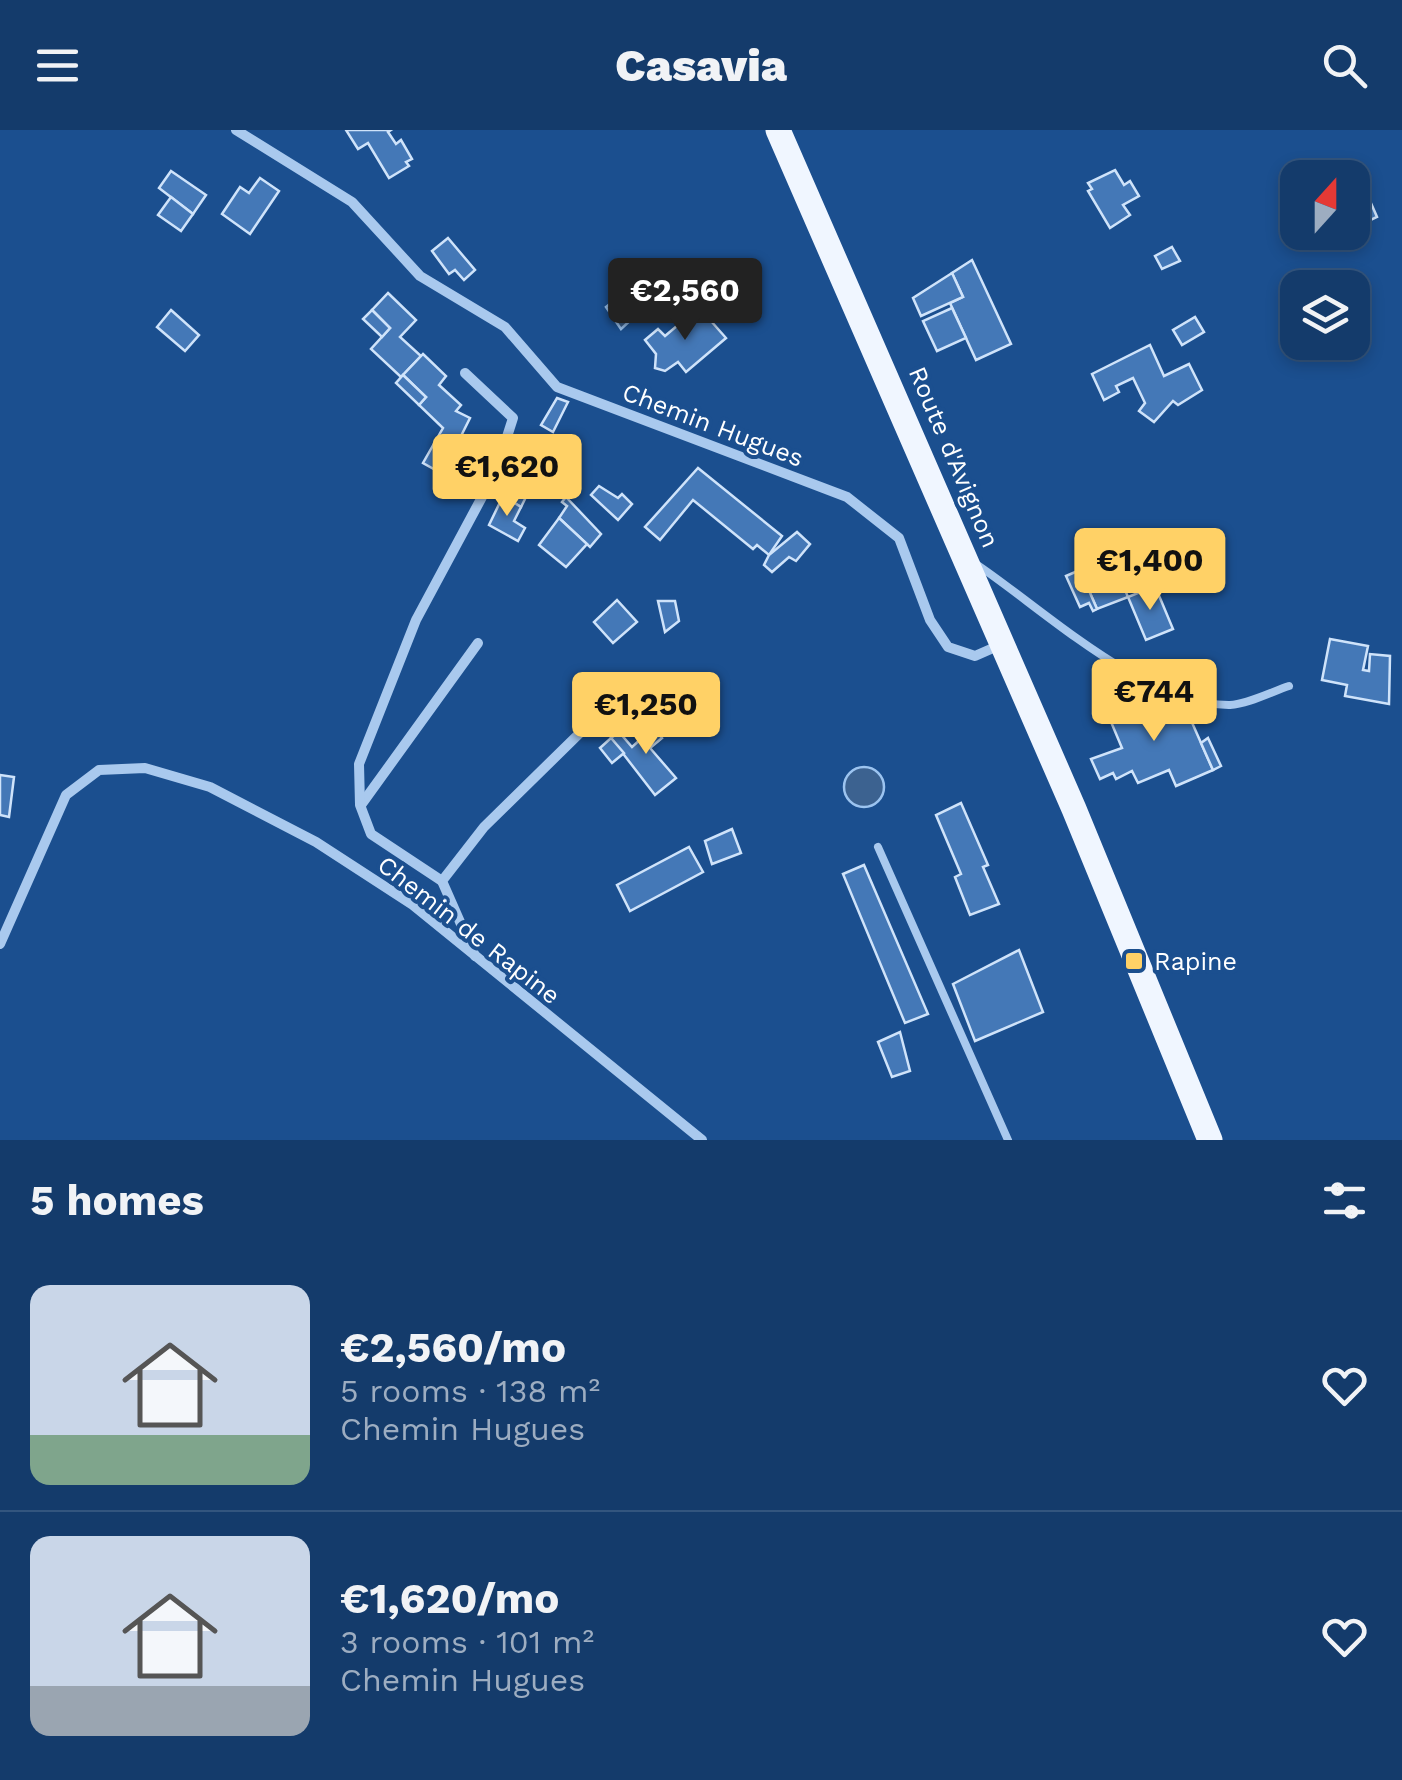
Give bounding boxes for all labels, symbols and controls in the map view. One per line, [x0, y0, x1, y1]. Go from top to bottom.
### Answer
icon: menu [30, 38, 85, 93]
icon: search [1317, 38, 1372, 93]
text: Casavia [615, 39, 787, 92]
north arrow [1280, 160, 1370, 250]
map controls [1280, 160, 1370, 360]
pin: €2,560 [604, 258, 766, 343]
button: layers [1280, 270, 1370, 360]
text: €2,560 [630, 271, 740, 309]
street label: Route d'Avignon [903, 362, 1005, 552]
street label: Chemin Hugues [618, 377, 808, 473]
pin: €1,620 [426, 434, 588, 519]
text: €1,620 [455, 447, 559, 485]
pin: €1,400 [1069, 528, 1231, 613]
text: €1,400 [1096, 541, 1204, 579]
pin: €744 [1095, 659, 1213, 744]
pin: €1,250 [565, 672, 727, 757]
text: €744 [1114, 672, 1194, 710]
text: €1,250 [594, 685, 698, 723]
street label: Chemin de Rapine [372, 850, 566, 1010]
place label: Rapine [1154, 947, 1237, 976]
marker: Rapine [1123, 950, 1145, 972]
icon: filters [1317, 1173, 1372, 1228]
text: 5 homes [30, 1176, 204, 1225]
text: €2,560/mo [340, 1323, 566, 1372]
icon: home [110, 1325, 230, 1445]
icon: heart [1317, 1358, 1372, 1413]
text: 5 rooms · 138 m² [340, 1372, 600, 1410]
text: Chemin Hugues [340, 1410, 585, 1448]
text: €1,620/mo [340, 1574, 559, 1623]
icon: home [110, 1576, 230, 1696]
icon: heart [1317, 1609, 1372, 1664]
text: 3 rooms · 101 m² [340, 1623, 594, 1661]
text: Chemin Hugues [340, 1661, 585, 1699]

